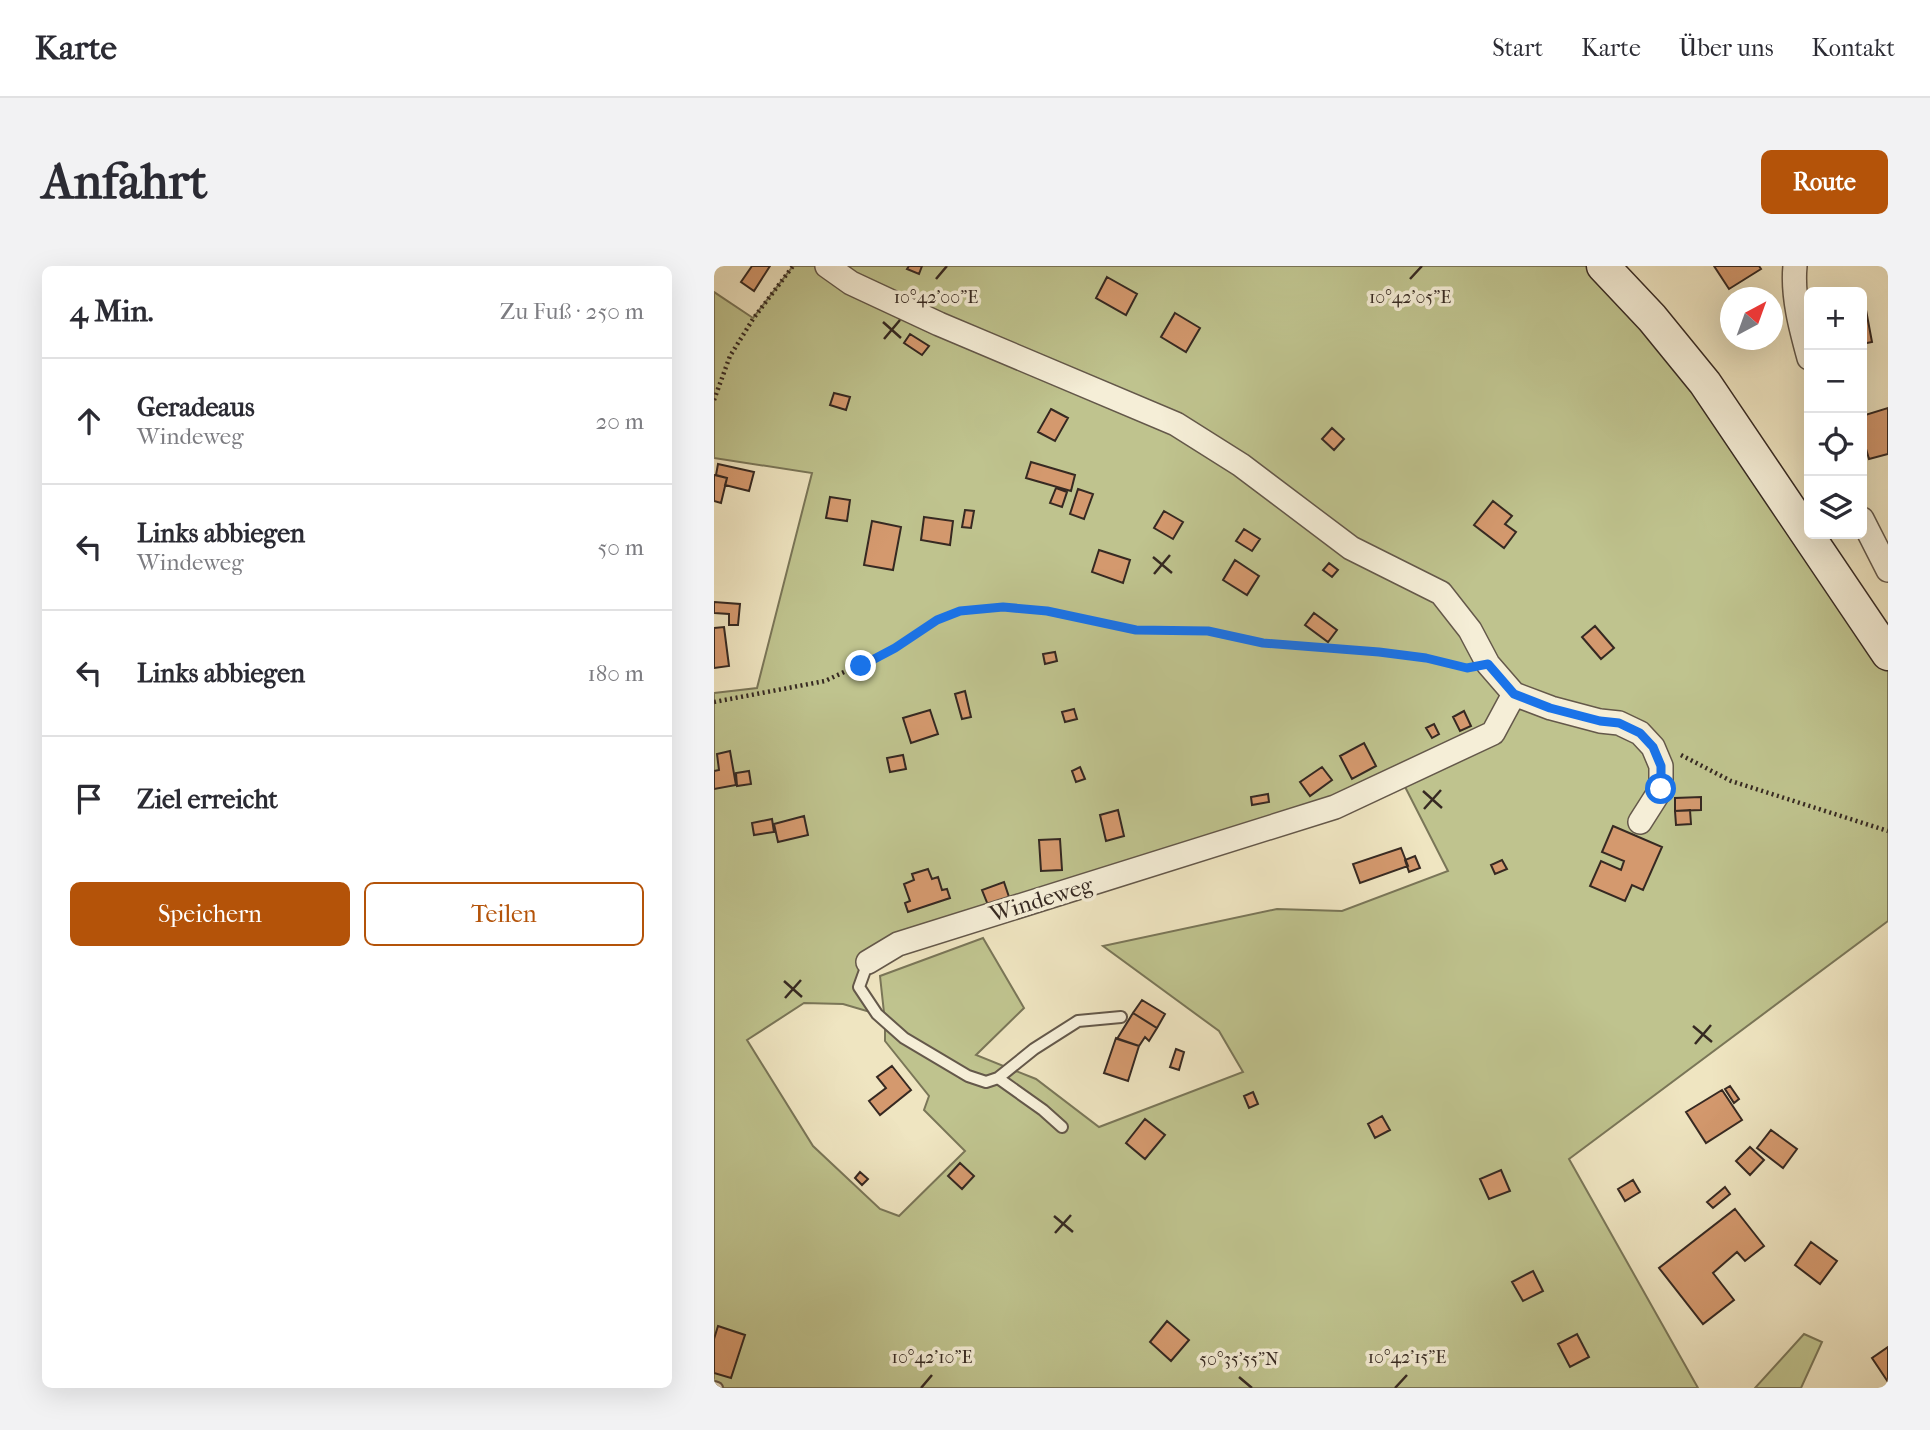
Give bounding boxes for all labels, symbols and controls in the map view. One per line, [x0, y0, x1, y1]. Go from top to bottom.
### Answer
text: Karte [35, 29, 117, 68]
text: Start [1492, 34, 1543, 62]
text: Karte [1581, 34, 1641, 62]
text: Über uns [1679, 34, 1774, 62]
text: Kontakt [1812, 34, 1895, 62]
button: Route [1761, 150, 1888, 214]
text: Anfahrt [42, 153, 207, 211]
text: 10°42'00"E [894, 287, 978, 308]
text: 10°42'05"E [1369, 287, 1451, 308]
north arrow [1720, 287, 1783, 350]
map controls [1804, 287, 1867, 539]
button: + [1804, 287, 1867, 350]
text: 4 Min. [70, 294, 154, 329]
text: Zu Fuß · 250 m [500, 298, 644, 325]
button: − [1804, 350, 1867, 413]
text: Geradeaus [137, 392, 255, 423]
icon: ahead [70, 402, 108, 440]
text: 20 m [595, 408, 644, 435]
button: locate [1804, 413, 1867, 476]
text: Windeweg [137, 423, 244, 450]
button: layers [1804, 476, 1867, 539]
text: Links abbiegen [137, 518, 305, 549]
icon: left [70, 528, 108, 566]
text: 50 m [597, 534, 644, 561]
text: Windeweg [137, 549, 244, 576]
route end [845, 650, 876, 681]
icon: left [70, 654, 108, 692]
text: Links abbiegen [137, 658, 305, 689]
text: 180 m [587, 660, 644, 687]
route start [1645, 773, 1676, 804]
icon: arrive [70, 780, 108, 818]
text: Ziel erreicht [137, 784, 278, 815]
street label: Windeweg [985, 871, 1097, 928]
button: Speichern [70, 882, 350, 946]
button: Teilen [364, 882, 644, 946]
text: 10°42'10"E [892, 1347, 972, 1368]
text: 10°42'15"E [1368, 1347, 1446, 1368]
text: 50°35'55"N [1199, 1349, 1279, 1370]

